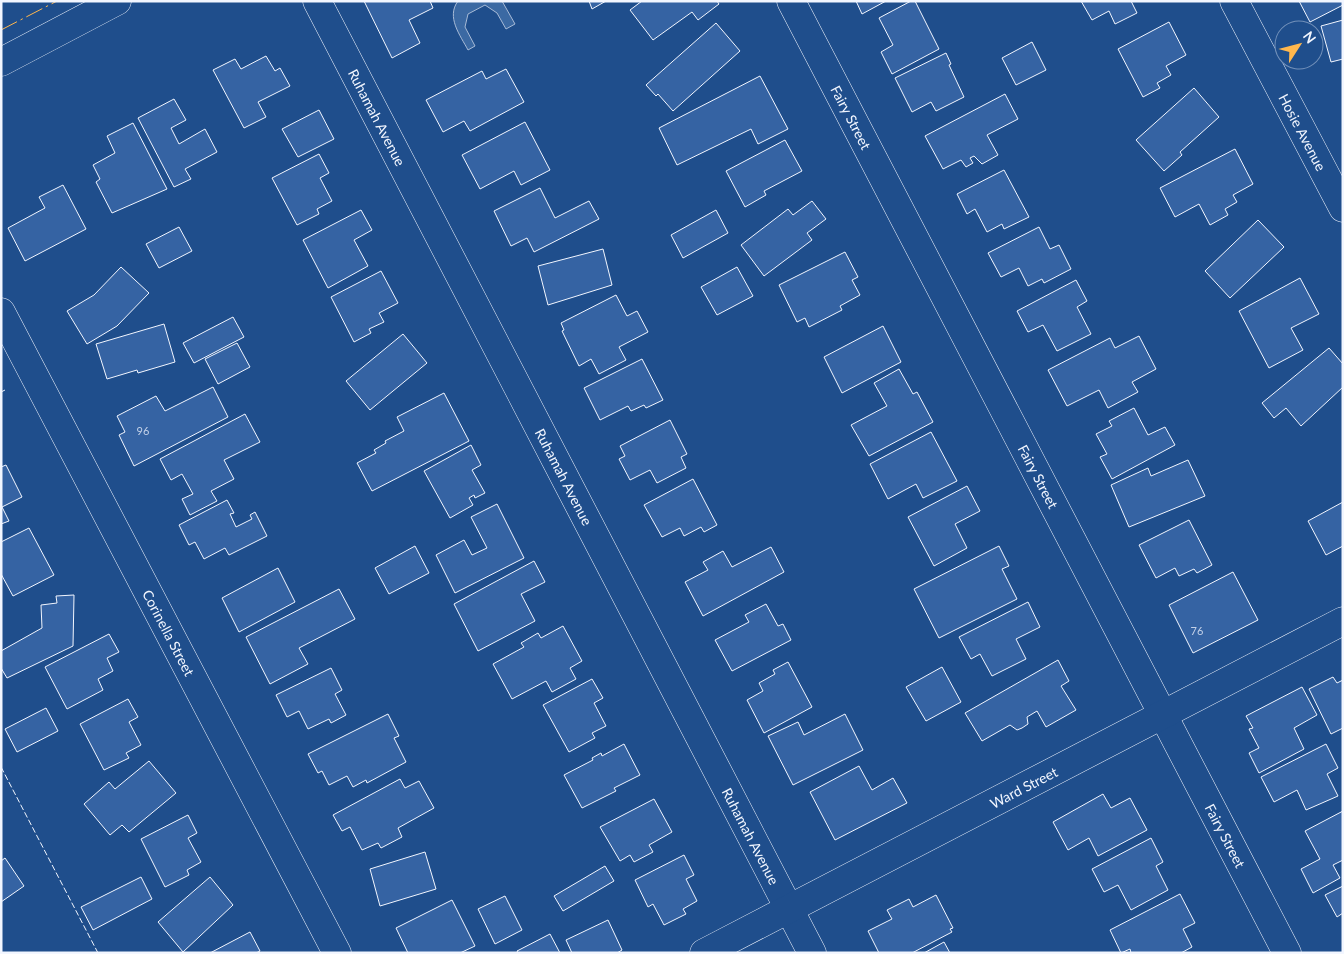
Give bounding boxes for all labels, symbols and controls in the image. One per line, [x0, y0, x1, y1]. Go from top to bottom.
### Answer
north arrow [1274, 20, 1324, 70]
text: N [1300, 28, 1320, 46]
street label: Ruhamah Avenue [345, 66, 410, 169]
street label: Fairy Street [828, 82, 875, 152]
street label: Hosie Avenue [1276, 90, 1330, 173]
house number: 96 [137, 424, 149, 437]
street label: Ruhamah Avenue [532, 425, 596, 528]
street label: Fairy Street [1015, 441, 1062, 511]
street label: Corinella Street [139, 587, 199, 679]
house number: 76 [1191, 624, 1203, 637]
street label: Ward Street [987, 762, 1060, 812]
street label: Ruhamah Avenue [719, 785, 783, 887]
street label: Fairy Street [1202, 801, 1249, 870]

